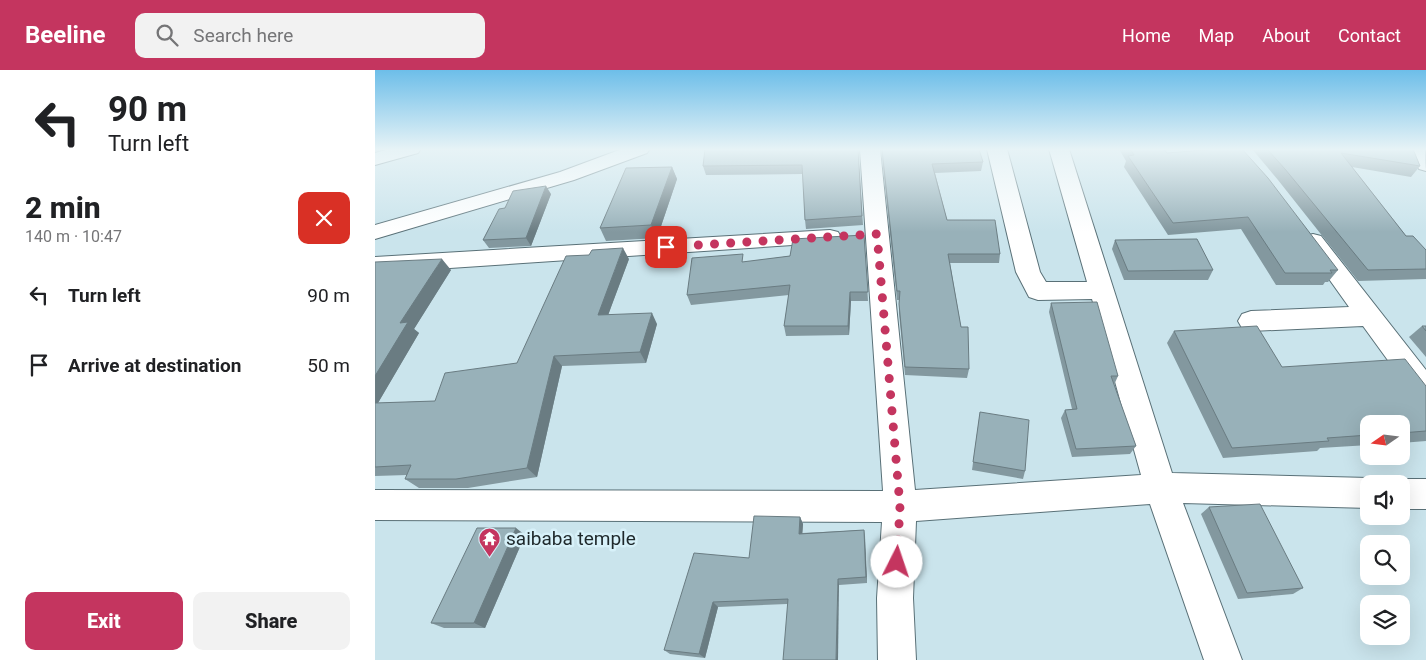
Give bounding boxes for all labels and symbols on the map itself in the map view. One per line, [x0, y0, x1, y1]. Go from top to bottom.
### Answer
pin [645, 226, 687, 268]
north arrow [1360, 415, 1410, 465]
temple icon: saibaba temple [478, 526, 502, 557]
place label: saibaba temple [506, 527, 636, 550]
position arrow [870, 535, 922, 587]

